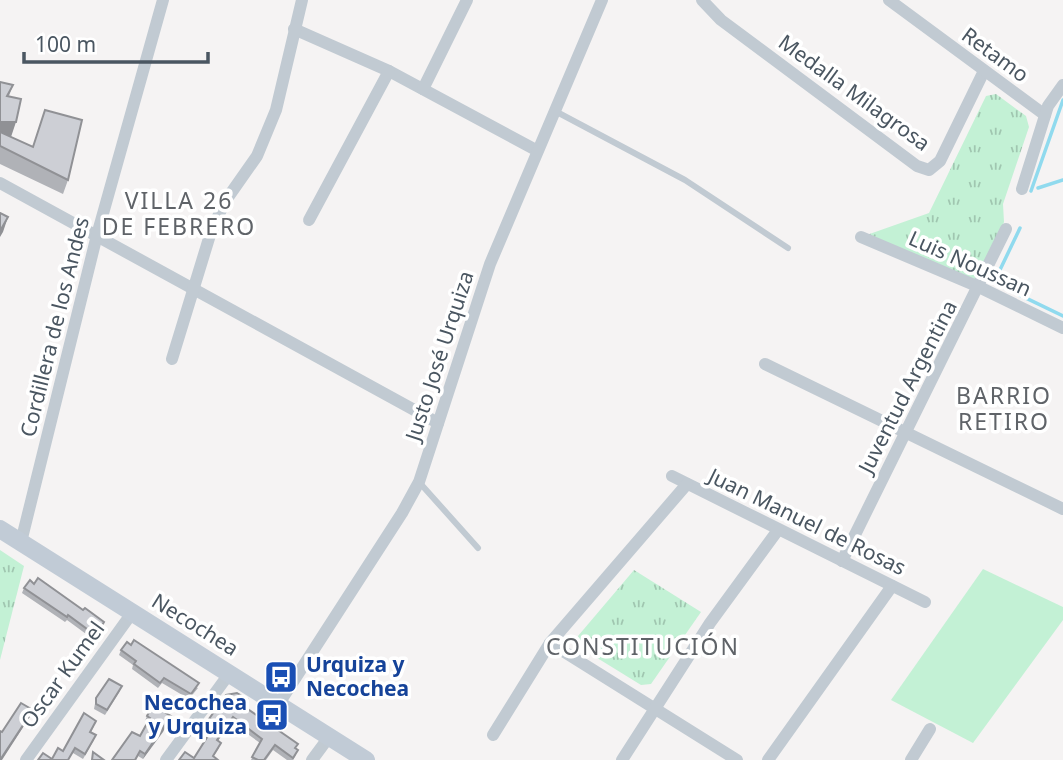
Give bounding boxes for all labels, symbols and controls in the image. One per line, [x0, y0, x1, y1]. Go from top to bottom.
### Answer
street label: Retamo [956, 20, 1035, 88]
scale bar [24, 21, 208, 65]
street label: Medalla Milagrosa [773, 28, 936, 157]
text: 100 m [35, 30, 96, 58]
district label: VILLA 26 DE FEBRERO [102, 184, 256, 242]
street label: Cordillera de los Andes [13, 214, 95, 440]
street label: Luis Noussan [905, 224, 1036, 303]
street label: Justo José Urquiza [398, 267, 480, 446]
street label: Juventud Argentina [850, 295, 963, 480]
district label: BARRIO RETIRO [956, 379, 1052, 437]
street label: Juan Manuel de Rosas [702, 460, 911, 581]
street label: Necochea [147, 587, 244, 662]
street label: Oscar Kumel [14, 615, 110, 733]
district label: CONSTITUCIÓN [546, 630, 740, 662]
place label: Urquiza y Necochea [306, 650, 409, 702]
bus stop icon: Urquiza y Necochea [262, 658, 300, 696]
place label: Necochea y Urquiza [144, 688, 247, 740]
bus stop icon: Necochea y Urquiza [253, 696, 291, 734]

